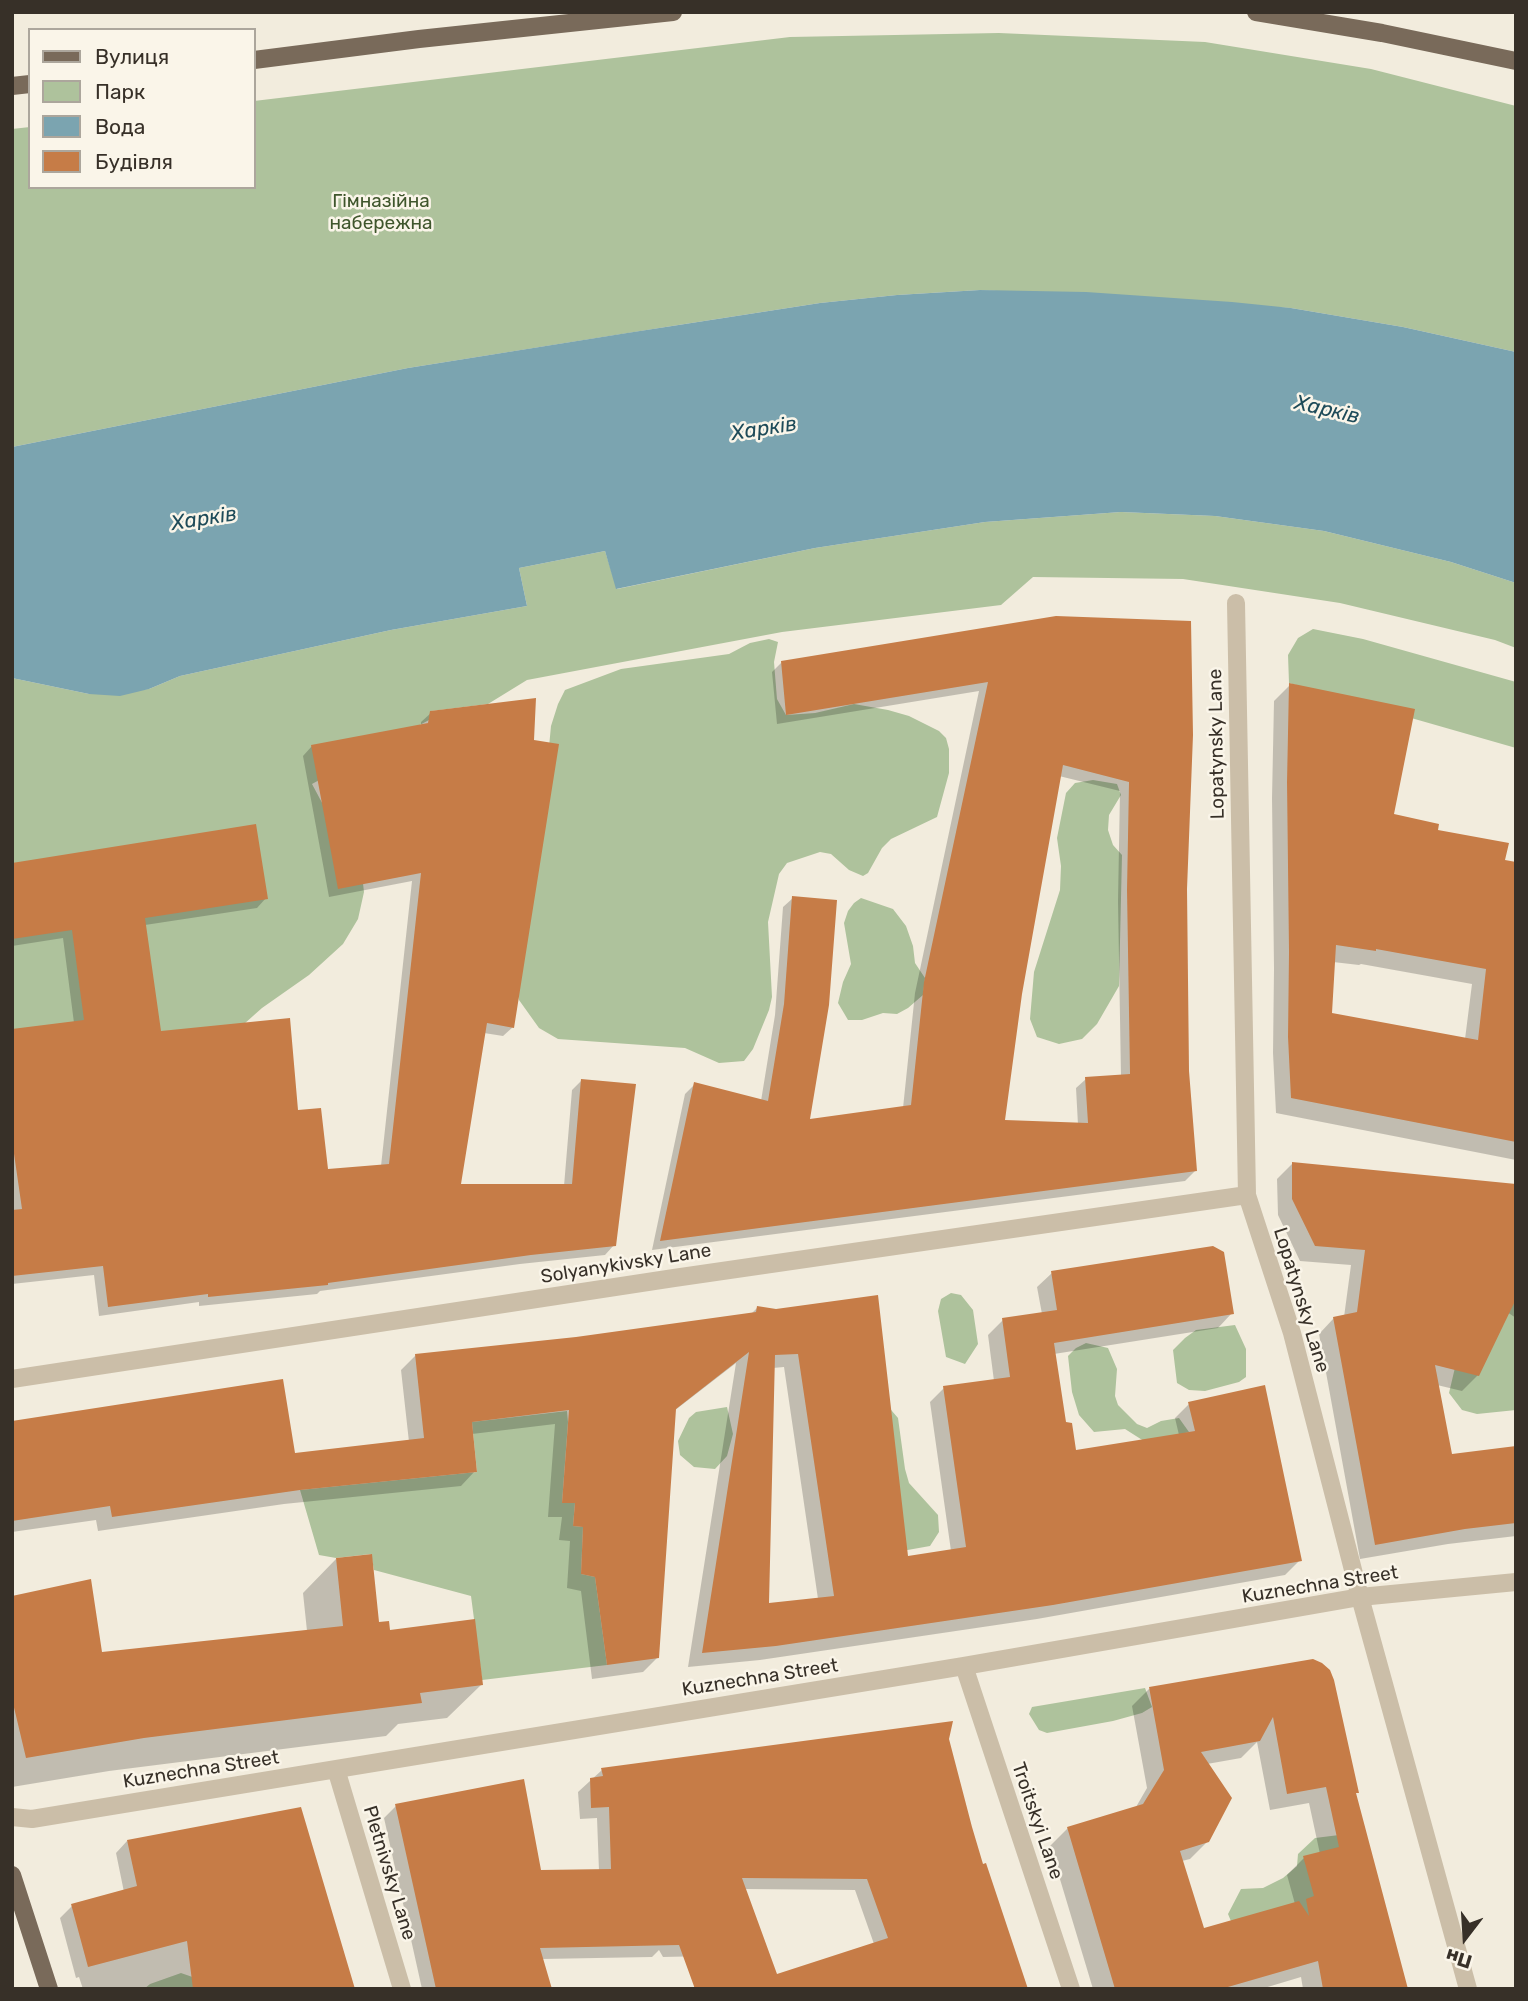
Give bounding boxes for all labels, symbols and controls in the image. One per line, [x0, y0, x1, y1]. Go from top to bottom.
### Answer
legend [28, 28, 256, 189]
text: Вулиця [95, 44, 169, 69]
text: Парк [95, 79, 145, 104]
text: Вода [95, 114, 145, 139]
text: Будівля [95, 149, 173, 174]
park label: Гімназійна набережна [330, 191, 432, 235]
water label: Харків [1292, 390, 1362, 430]
water label: Харків [729, 411, 799, 447]
water label: Харків [169, 501, 239, 537]
street label: Lopatynsky Lane [1204, 669, 1230, 819]
street label: Lopatynsky Lane [1268, 1225, 1334, 1375]
street label: Solyanykivsky Lane [539, 1239, 713, 1289]
street label: Kuznechna Street [1240, 1561, 1400, 1609]
street label: Kuznechna Street [680, 1654, 840, 1702]
street label: Kuznechna Street [121, 1746, 281, 1794]
street label: Troitskyi Lane [1006, 1760, 1068, 1882]
street label: Pletnivsky Lane [358, 1803, 420, 1943]
north arrow [1430, 1903, 1500, 1973]
text: Пн [1443, 1944, 1475, 1973]

